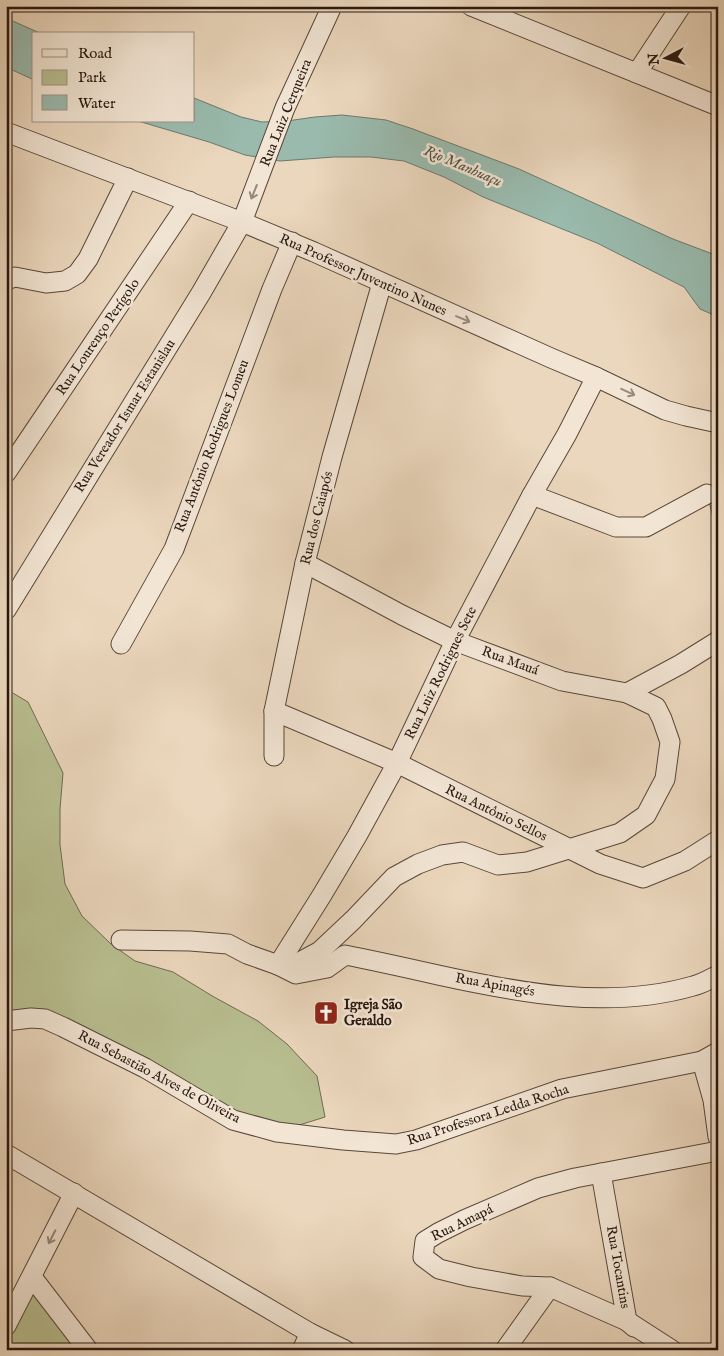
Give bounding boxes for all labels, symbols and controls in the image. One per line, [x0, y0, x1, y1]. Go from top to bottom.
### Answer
legend [32, 32, 195, 122]
north arrow [642, 32, 692, 82]
text: Road [78, 44, 113, 63]
text: N [644, 52, 664, 67]
street label: Rua Luiz Cerqueira [256, 56, 316, 169]
text: Park [78, 68, 108, 87]
text: Water [78, 94, 116, 113]
water label: Rio Manhuaçu [421, 141, 505, 191]
one-way arrow [249, 184, 258, 199]
street label: Rua Professor Juventino Nunes [276, 230, 450, 320]
street label: Rua Lourenço Perígolo [52, 275, 144, 399]
one-way arrow [455, 314, 470, 324]
street label: Rua Vereador Ismar Estanislau [70, 336, 180, 496]
street label: Rua Antônio Rodrigues Lomeu [171, 357, 253, 535]
one-way arrow [620, 387, 635, 397]
street label: Rua dos Caiapós [297, 469, 337, 567]
street label: Rua Luiz Rodrigues Sete [401, 603, 481, 743]
street label: Rua Mauá [479, 642, 542, 680]
street label: Rua Antônio Sellos [442, 780, 550, 846]
street label: Rua Apinagés [454, 969, 536, 1001]
place label: Igreja São Geraldo [344, 996, 403, 1030]
church icon: Igreja São Geraldo [313, 1000, 339, 1026]
street label: Rua Sebastião Alves de Oliveira [75, 1026, 244, 1128]
street label: Rua Professora Ledda Rocha [405, 1080, 572, 1150]
street label: Rua Amapá [428, 1200, 497, 1246]
street label: Rua Tocantins [602, 1224, 634, 1310]
one-way arrow [47, 1229, 57, 1244]

